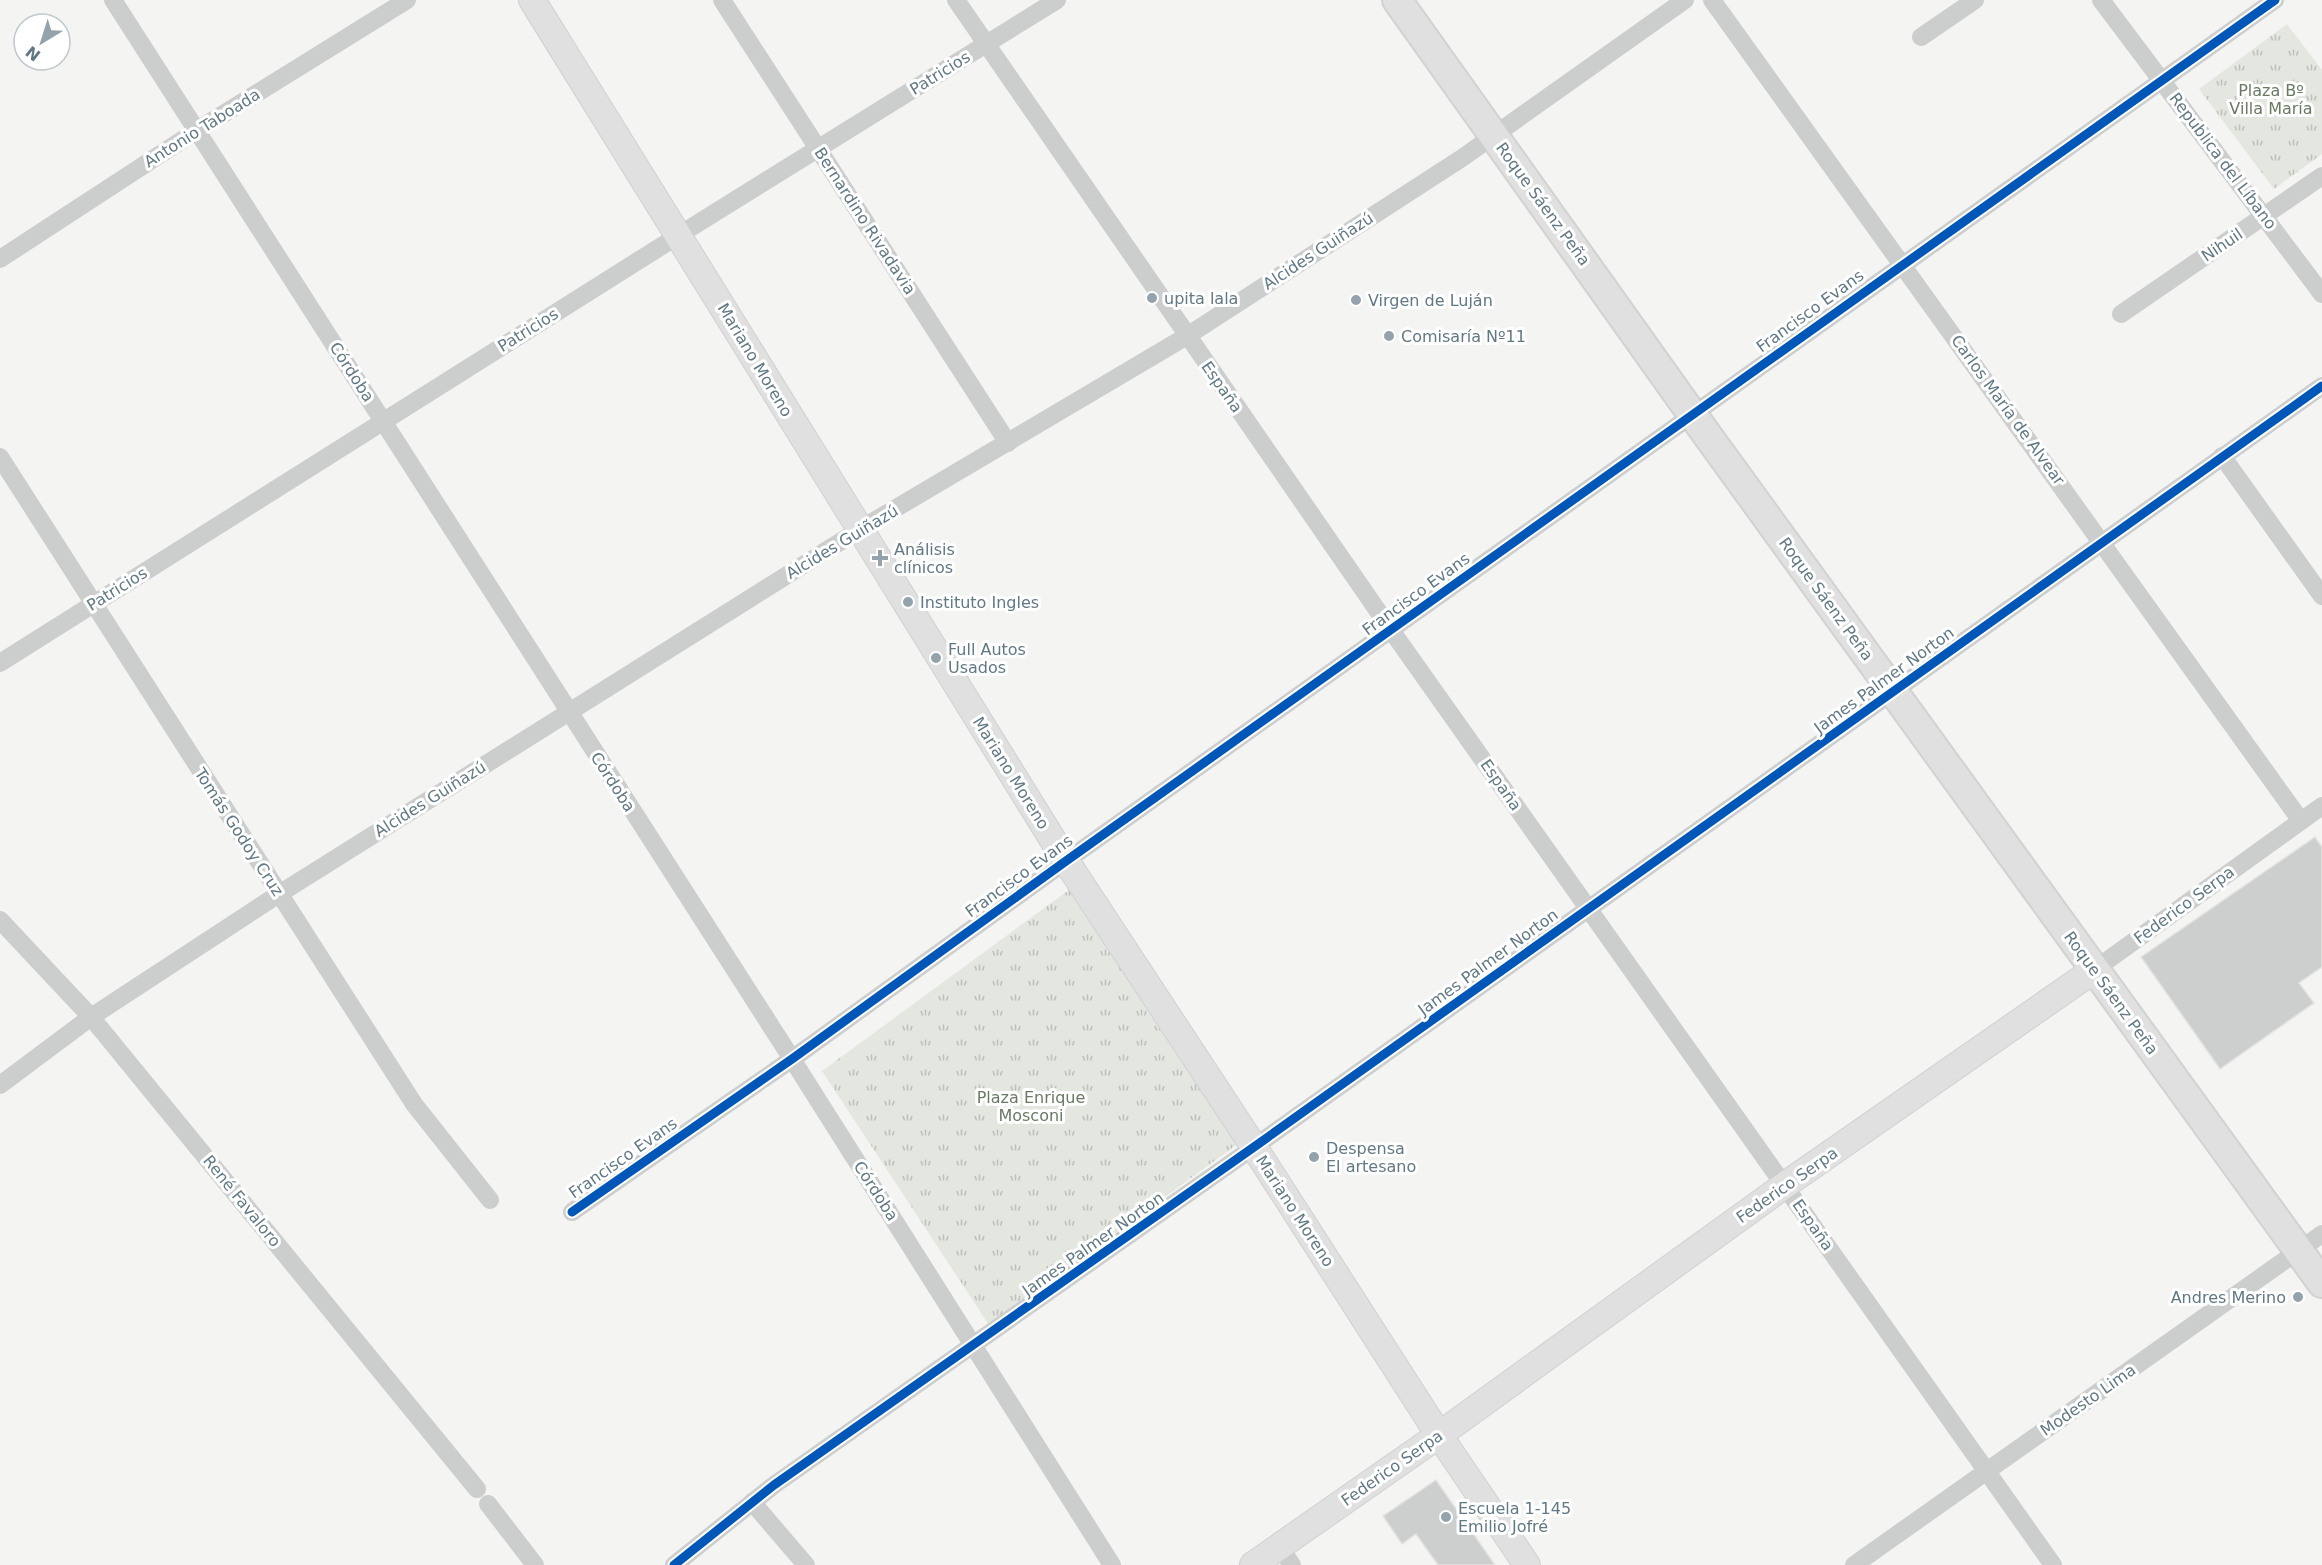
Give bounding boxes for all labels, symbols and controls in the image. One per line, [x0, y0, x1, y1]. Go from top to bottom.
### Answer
north arrow [12, 12, 72, 72]
text: N [22, 42, 44, 65]
street label: Patricios [906, 47, 974, 99]
park label: Plaza Bº Villa María [2229, 81, 2313, 118]
street label: Antonio Taboada [140, 85, 264, 171]
street label: Republica del Líbano [2165, 89, 2281, 233]
street label: Roque Sáenz Peña [1492, 139, 1594, 269]
street label: Bernardino Rivadavia [810, 144, 920, 298]
street label: Alcides Guiñazú [1259, 208, 1377, 294]
street label: Nihuil [2198, 224, 2246, 266]
street label: Francisco Evans [1753, 266, 1867, 356]
place label: upita lala [1164, 289, 1238, 308]
marker: upita lala [1145, 291, 1159, 305]
place label: Virgen de Luján [1368, 291, 1493, 310]
marker: Virgen de Luján [1349, 293, 1363, 307]
street label: Mariano Moreno [714, 300, 796, 420]
street label: Patricios [494, 304, 562, 356]
place label: Comisaría Nº11 [1401, 327, 1526, 346]
marker: Comisaría Nº11 [1382, 329, 1396, 343]
street label: Carlos María de Alvear [1947, 331, 2069, 489]
street label: Córdoba [326, 339, 378, 405]
street label: España [1197, 358, 1247, 416]
street label: Alcides Guiñazú [782, 501, 902, 583]
street label: Roque Sáenz Peña [1775, 534, 1877, 664]
place label: Análisis clínicos [894, 540, 955, 577]
marker: Análisis clínicos [871, 549, 889, 567]
street label: Francisco Evans [1359, 549, 1473, 639]
street label: Patricios [83, 563, 151, 615]
place label: Instituto Ingles [920, 593, 1039, 612]
marker: Instituto Ingles [901, 595, 915, 609]
street label: James Palmer Norton [1810, 623, 1958, 738]
place label: Full Autos Usados [948, 640, 1026, 677]
marker: Full Autos Usados [929, 651, 943, 665]
street label: Mariano Moreno [969, 713, 1053, 833]
street label: Córdoba [587, 749, 639, 815]
street label: España [1476, 756, 1526, 814]
street label: Alcides Guiñazú [371, 757, 489, 841]
street label: Tomás Godoy Cruz [190, 764, 287, 900]
street label: Francisco Evans [962, 831, 1076, 921]
street label: Federico Serpa [2130, 862, 2238, 948]
street label: James Palmer Norton [1414, 905, 1562, 1020]
street label: Roque Sáenz Peña [2060, 928, 2162, 1058]
park label: Plaza Enrique Mosconi [977, 1088, 1085, 1125]
street label: Francisco Evans [565, 1114, 681, 1202]
place label: Despensa El artesano [1326, 1139, 1416, 1176]
street label: Federico Serpa [1733, 1143, 1841, 1227]
marker: Despensa El artesano [1307, 1150, 1321, 1164]
street label: René Favaloro [199, 1151, 285, 1251]
street label: Mariano Moreno [1252, 1152, 1338, 1270]
street label: Córdoba [850, 1158, 902, 1224]
street label: James Palmer Norton [1018, 1188, 1167, 1301]
street label: España [1788, 1196, 1838, 1254]
place label: Andres Merino [2171, 1288, 2286, 1307]
marker: Andres Merino [2291, 1290, 2305, 1304]
street label: Modesto Lima [2037, 1360, 2139, 1440]
street label: Federico Serpa [1338, 1426, 1446, 1510]
place label: Escuela 1-145 Emilio Jofré [1458, 1499, 1571, 1536]
marker: Escuela 1-145 Emilio Jofré [1439, 1510, 1453, 1524]

